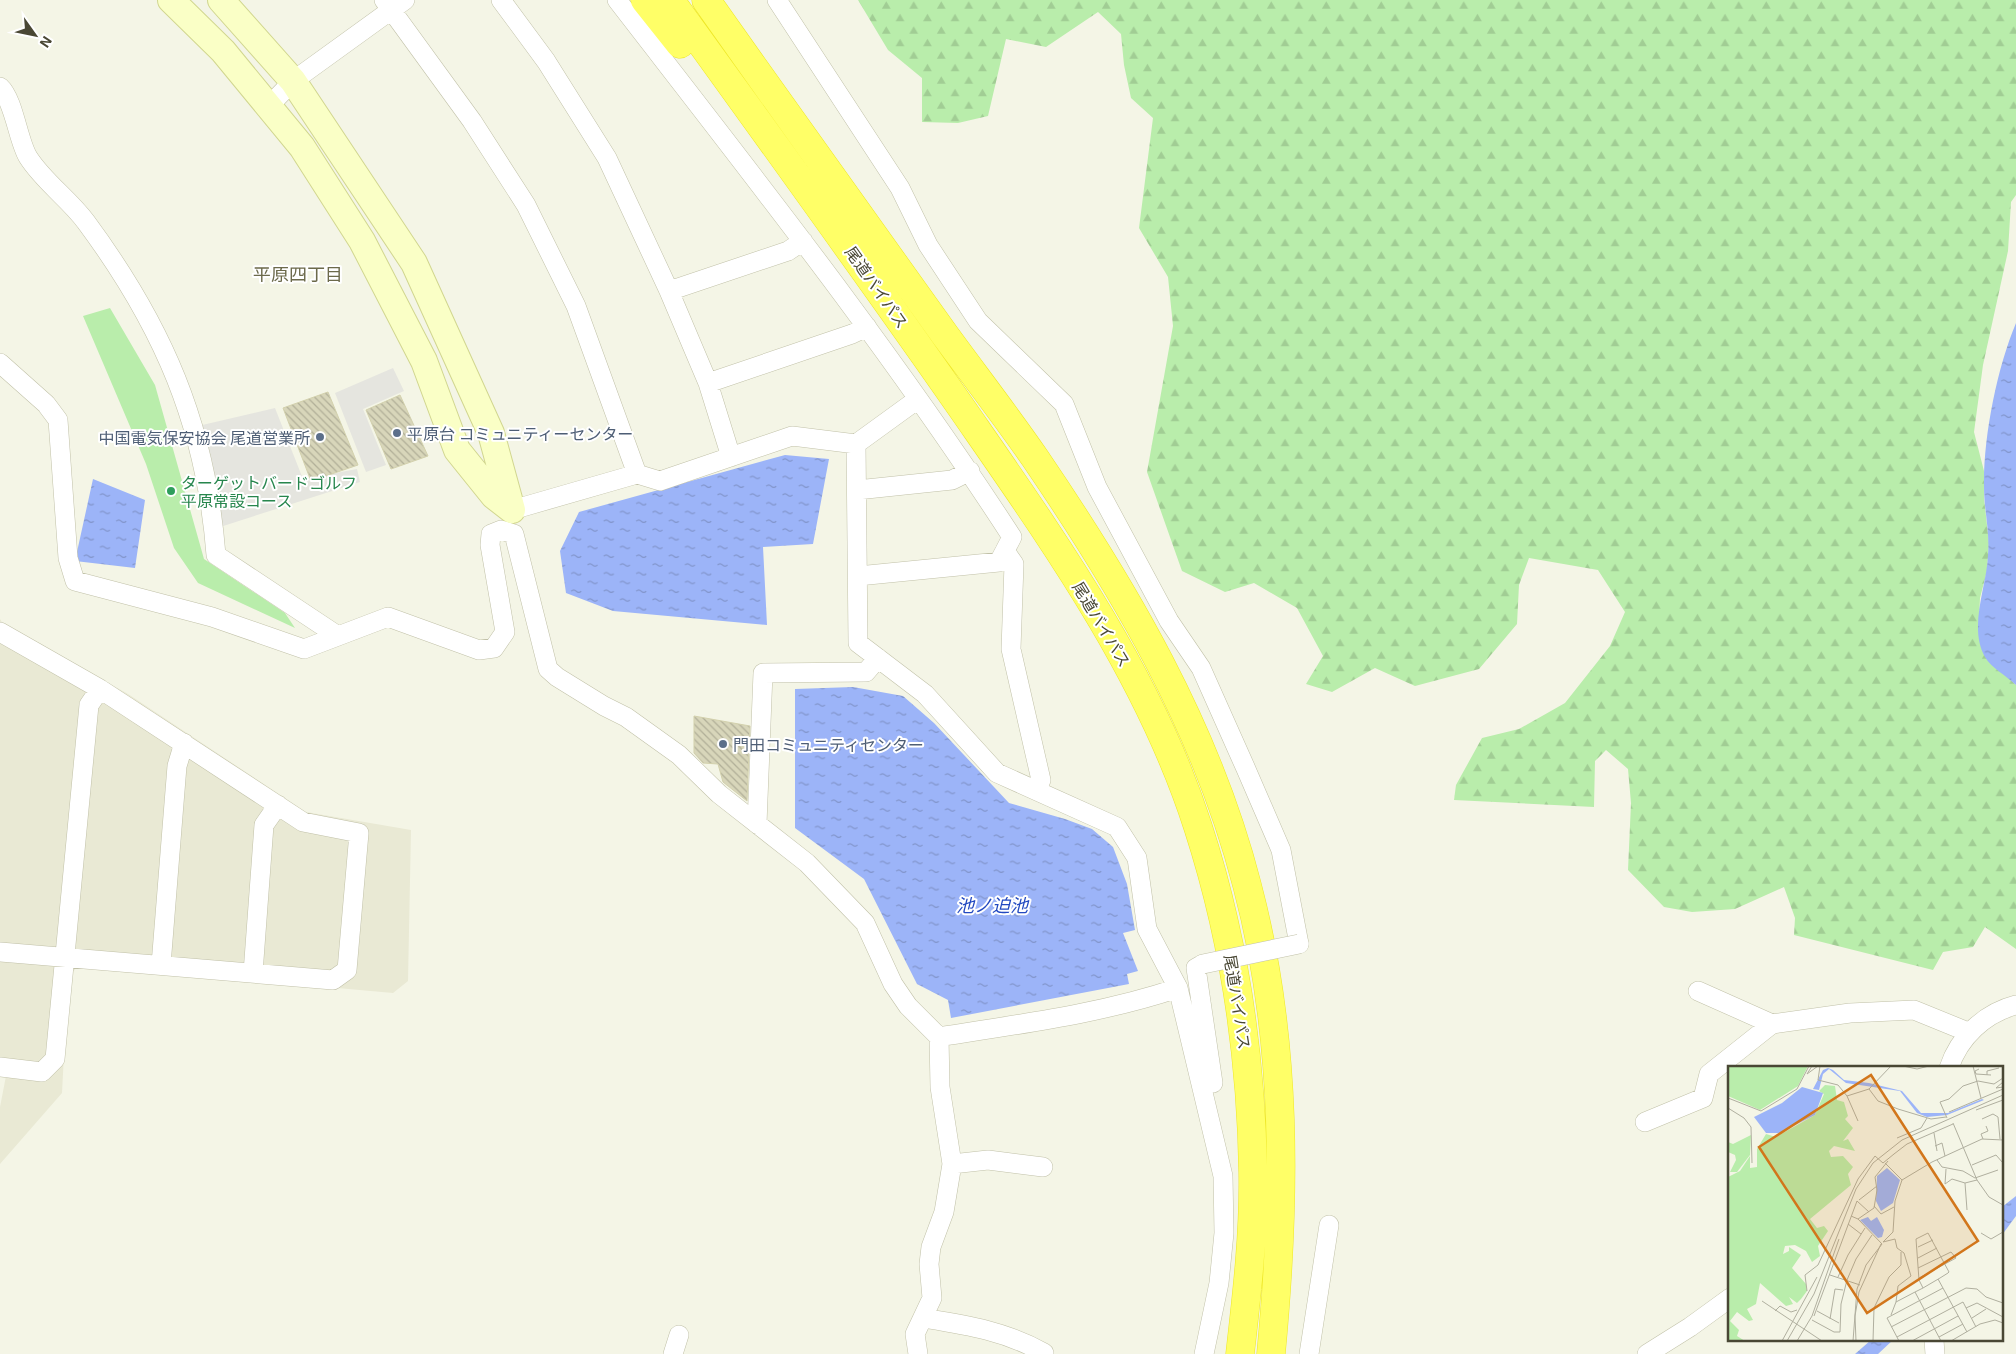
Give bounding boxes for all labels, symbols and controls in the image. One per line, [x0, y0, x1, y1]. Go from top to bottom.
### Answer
north arrow [10, 10, 60, 60]
text: N [36, 33, 56, 51]
street label: 尾道バイパス [842, 242, 912, 332]
district label: 平原四丁目 [253, 263, 343, 285]
place label: 平原台 コミュニティーセンター [407, 424, 634, 443]
marker: 平原台 コミュニティーセンター [391, 427, 403, 439]
place label: 中国電気保安協会 尾道営業所 [98, 428, 310, 447]
marker: 中国電気保安協会 尾道営業所 [314, 431, 326, 443]
place label: ターゲットバードゴルフ 平原常設コース [181, 473, 357, 510]
marker: ターゲットバードゴルフ 平原常設コース [165, 485, 177, 497]
street label: 尾道バイパス [1069, 578, 1135, 670]
place label: 門田コミュニティセンター [733, 735, 924, 754]
marker: 門田コミュニティセンター [717, 738, 729, 750]
water label: 池ノ迫池 [956, 894, 1030, 916]
street label: 尾道バイパス [1221, 953, 1255, 1051]
inset map [1728, 1066, 2004, 1342]

